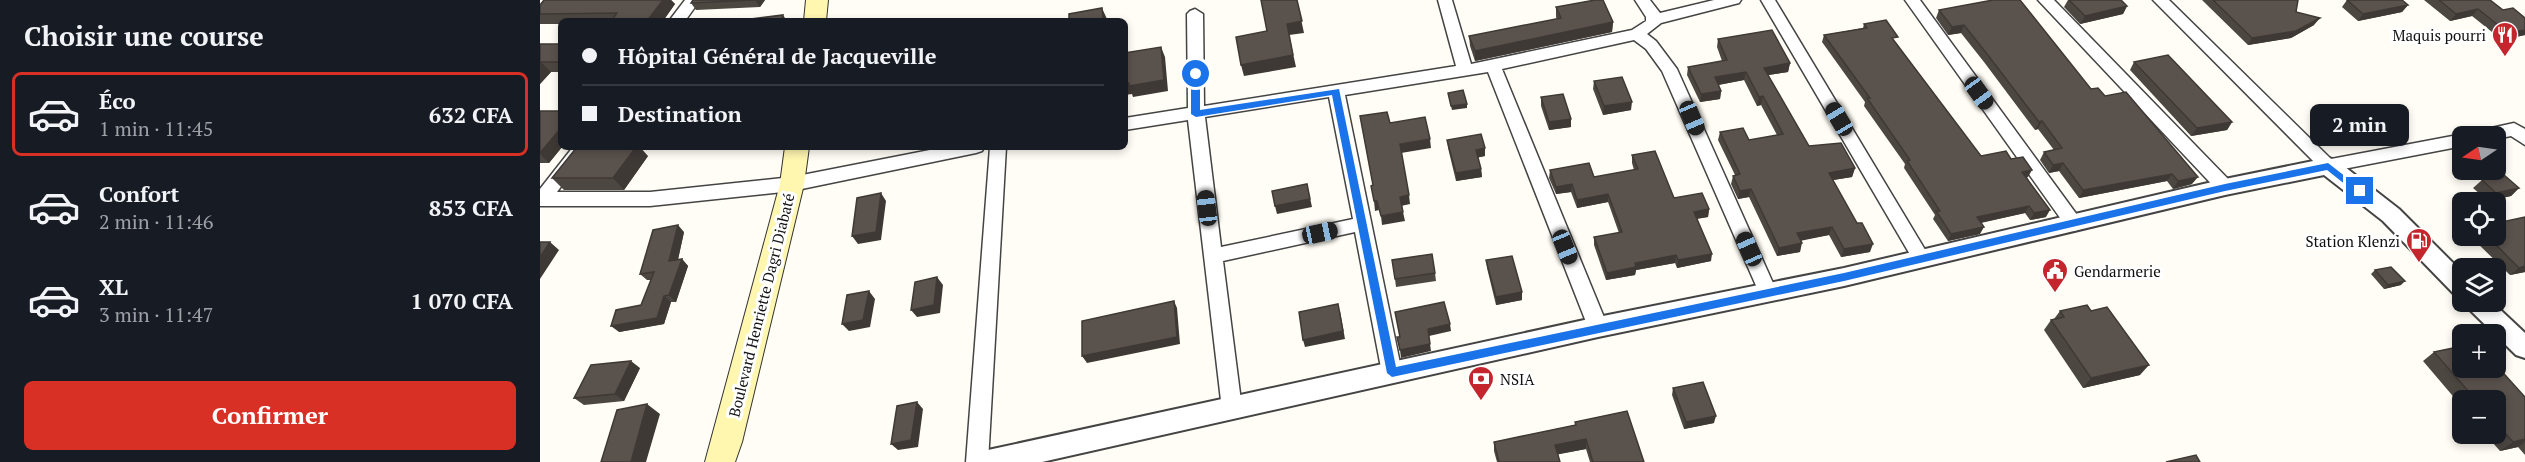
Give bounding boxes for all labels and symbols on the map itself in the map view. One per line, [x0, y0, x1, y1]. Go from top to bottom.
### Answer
restaurant icon: Maquis pourri [2490, 20, 2520, 58]
place label: Maquis pourri [2393, 25, 2486, 45]
route start [1182, 60, 1209, 87]
car [1961, 73, 1997, 113]
car [1677, 98, 1707, 138]
car [1822, 99, 1856, 139]
callout: 2 min [2310, 104, 2410, 146]
north arrow [2452, 126, 2506, 180]
route end [2346, 177, 2373, 204]
car [1196, 189, 1218, 227]
street label: Boulevard Henriette Dagri Diabaté [723, 191, 799, 419]
car [1301, 220, 1339, 246]
fuel station icon: Station Klenzi [2404, 226, 2434, 264]
car [1550, 227, 1580, 267]
car [1733, 229, 1765, 269]
place label: Station Klenzi [2305, 231, 2400, 251]
public building icon: Gendarmerie [2040, 256, 2070, 294]
place label: Gendarmerie [2074, 261, 2161, 281]
bank icon: NSIA [1466, 364, 1496, 402]
place label: NSIA [1500, 369, 1535, 389]

